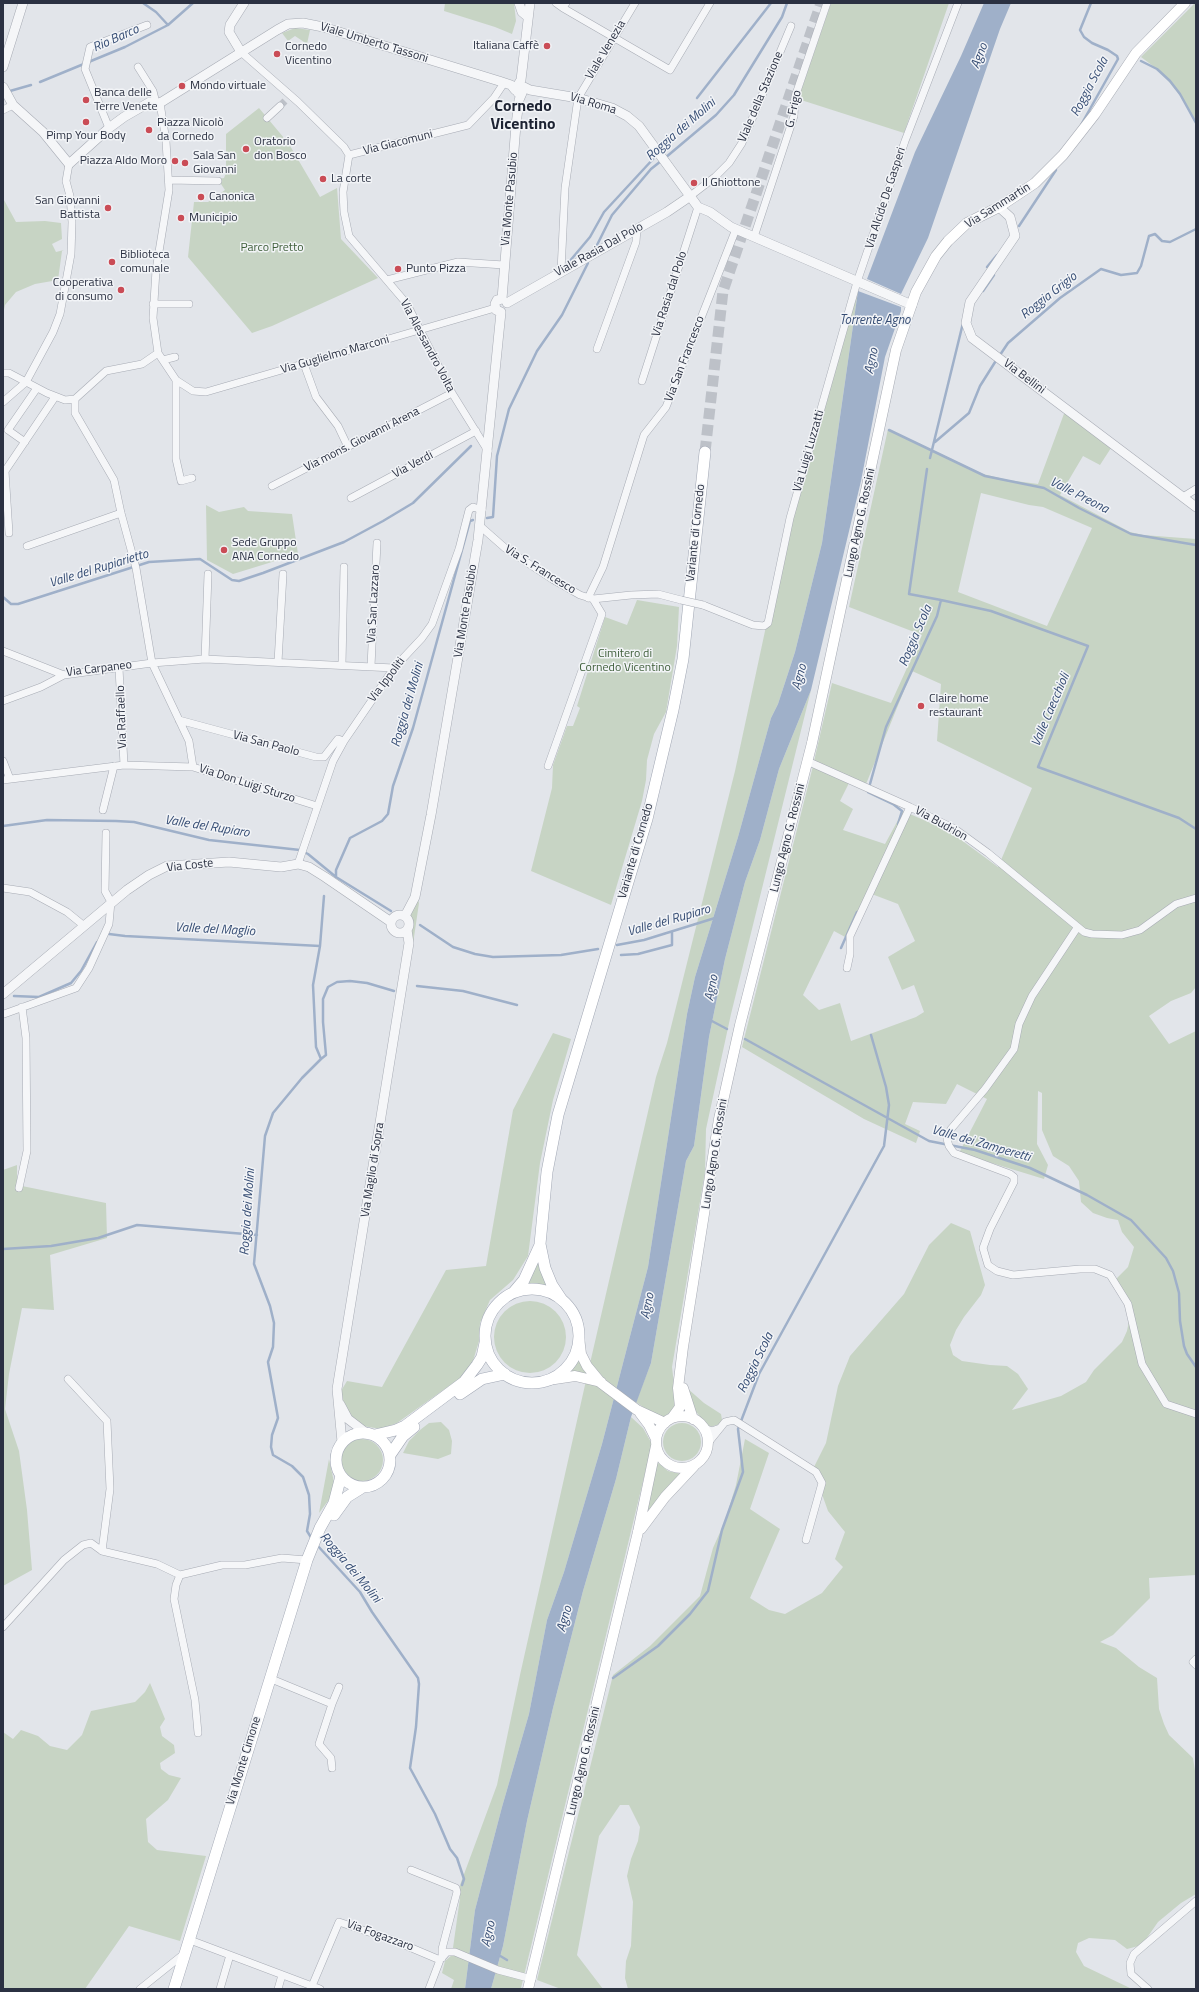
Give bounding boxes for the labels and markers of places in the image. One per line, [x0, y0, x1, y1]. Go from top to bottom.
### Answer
place label: Italiana Caffè [473, 39, 539, 53]
place label: Cornedo Vicentino [285, 40, 332, 68]
marker: Italiana Caffè [542, 41, 552, 51]
marker: Cornedo Vicentino [272, 49, 282, 59]
place label: Mondo virtuale [190, 79, 266, 93]
marker: Mondo virtuale [177, 81, 187, 91]
place label: Banca delle Terre Venete [94, 86, 158, 114]
marker: Banca delle Terre Venete [81, 95, 91, 105]
place label: Piazza Nicolò da Cornedo [157, 116, 224, 144]
marker: Pimp Your Body [81, 117, 91, 127]
marker: Piazza Nicolò da Cornedo [144, 125, 154, 135]
place label: Pimp Your Body [46, 129, 126, 143]
place label: Oratorio don Bosco [254, 135, 307, 163]
marker: Oratorio don Bosco [241, 144, 251, 154]
place label: Sala San Giovanni [193, 149, 236, 177]
place label: Piazza Aldo Moro [80, 154, 167, 168]
marker: Piazza Aldo Moro [170, 156, 180, 166]
marker: Sala San Giovanni [180, 158, 190, 168]
place label: La corte [331, 172, 371, 186]
marker: La corte [318, 174, 328, 184]
place label: Il Ghiottone [702, 176, 760, 190]
marker: Il Ghiottone [689, 178, 699, 188]
place label: Canonica [209, 190, 255, 204]
marker: Canonica [196, 192, 206, 202]
place label: San Giovanni Battista [35, 194, 100, 222]
marker: San Giovanni Battista [103, 203, 113, 213]
place label: Municipio [189, 211, 238, 225]
marker: Municipio [176, 213, 186, 223]
place label: Biblioteca comunale [120, 248, 170, 276]
marker: Biblioteca comunale [107, 257, 117, 267]
place label: Punto Pizza [406, 262, 466, 276]
marker: Punto Pizza [393, 264, 403, 274]
place label: Cooperativa di consumo [53, 276, 113, 304]
marker: Cooperativa di consumo [116, 285, 126, 295]
place label: Sede Gruppo ANA Cornedo [232, 536, 299, 564]
marker: Sede Gruppo ANA Cornedo [219, 545, 229, 555]
place label: Claire home restaurant [929, 692, 989, 720]
marker: Claire home restaurant [916, 701, 926, 711]

